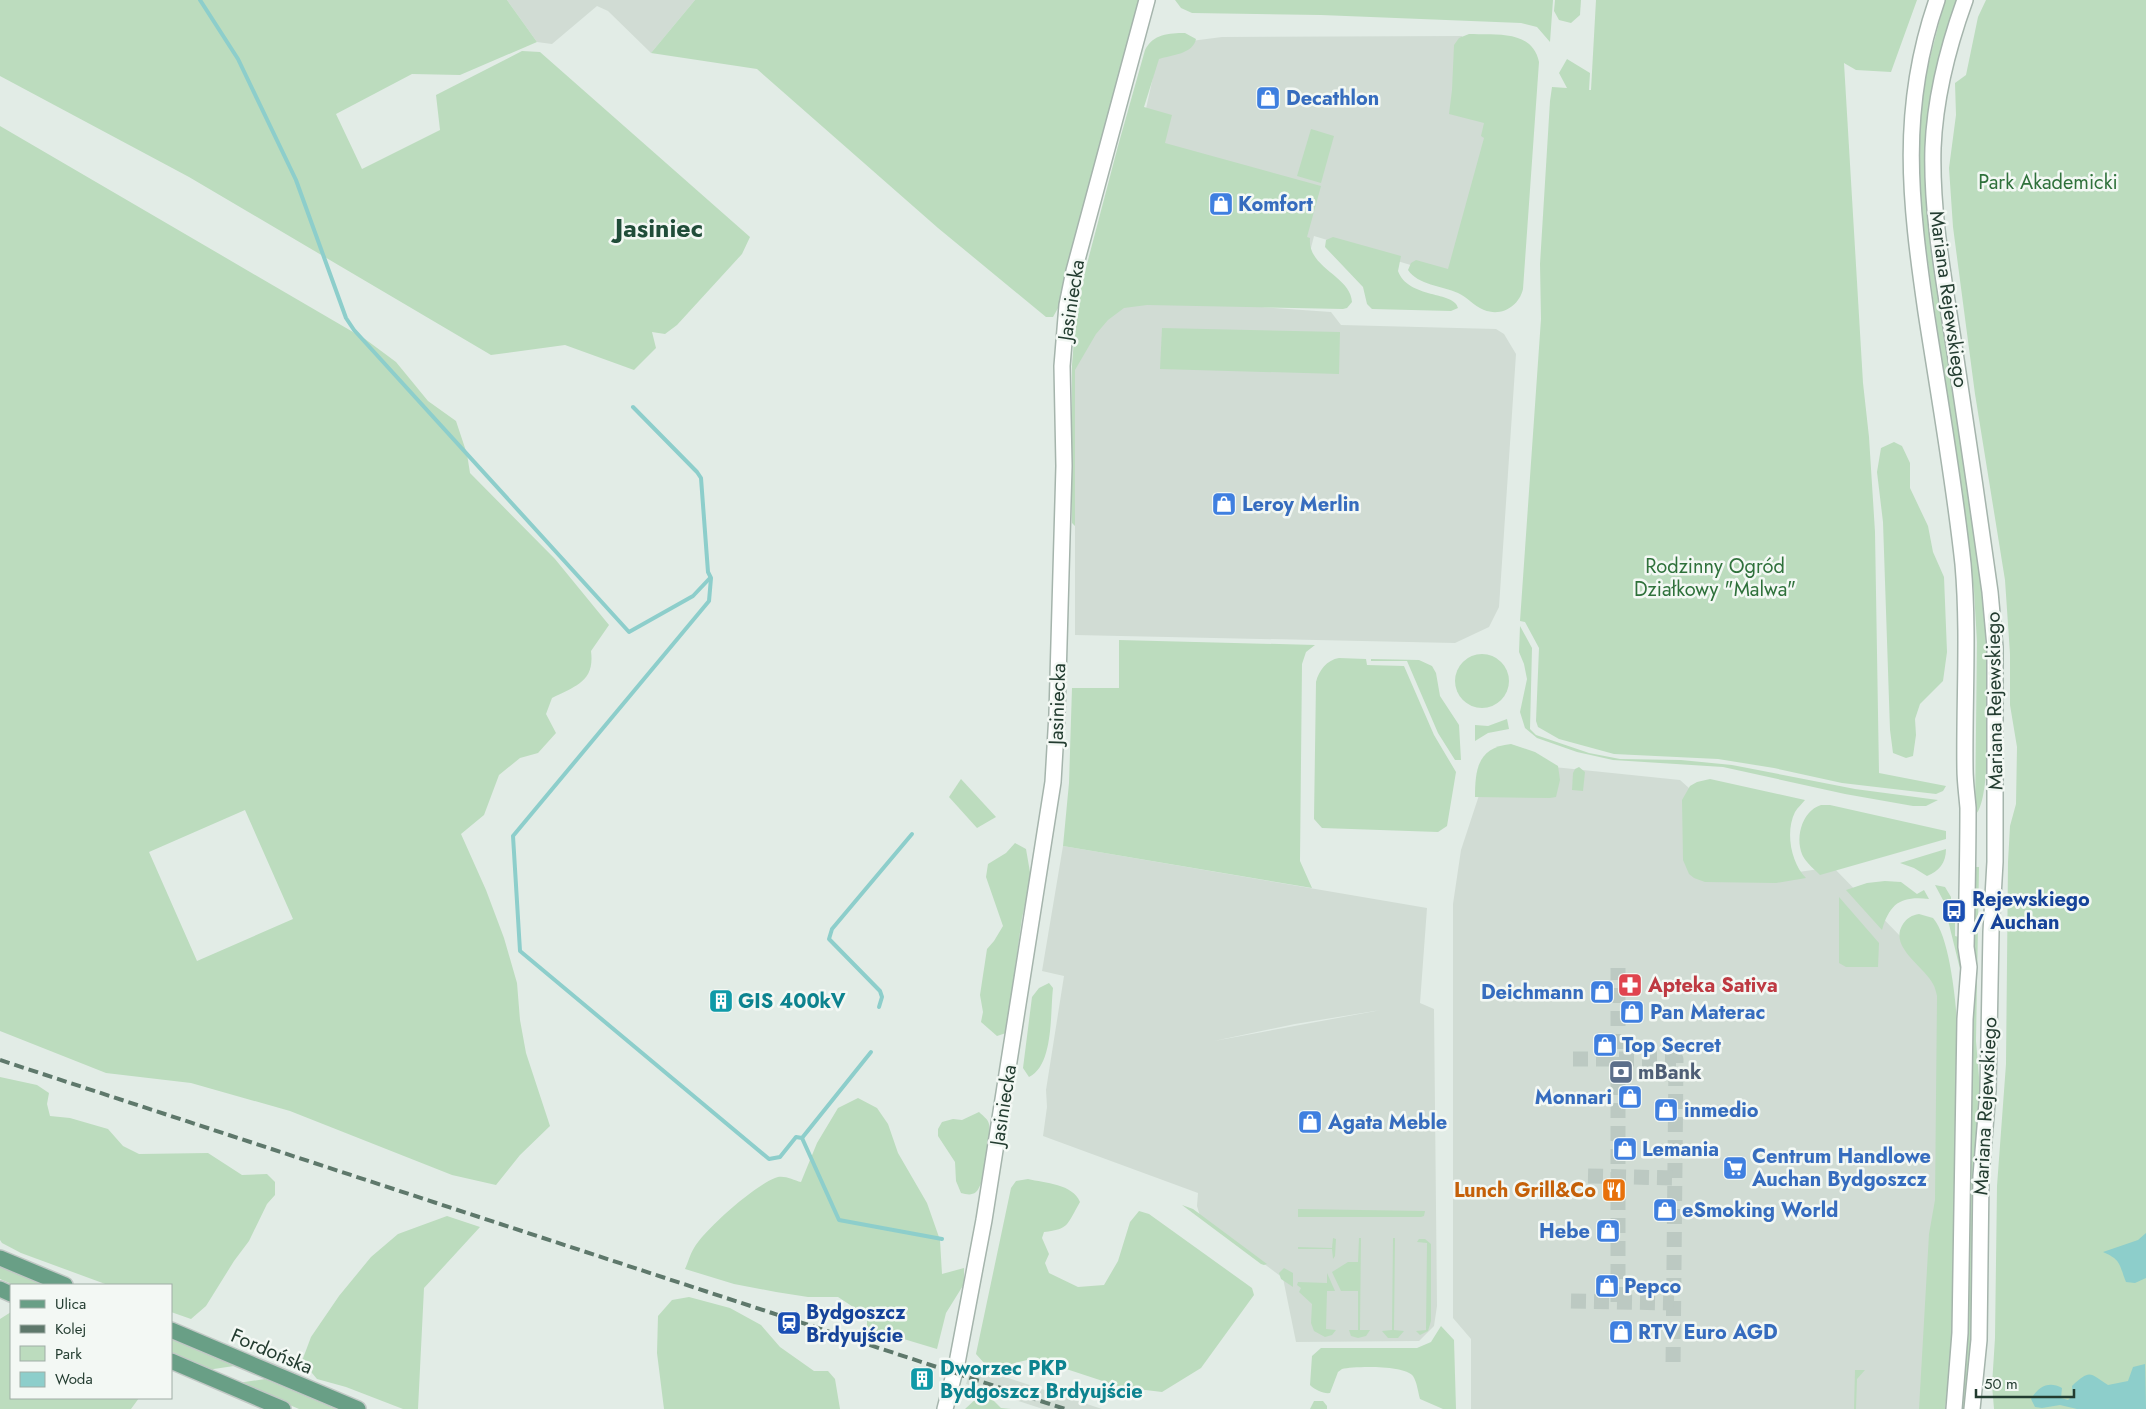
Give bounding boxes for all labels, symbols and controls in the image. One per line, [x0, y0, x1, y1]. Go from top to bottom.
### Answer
place label: Decathlon [1286, 84, 1379, 113]
shop icon: Decathlon [1255, 85, 1281, 111]
park label: Park Akademicki [1978, 168, 2118, 197]
place label: Komfort [1238, 190, 1313, 219]
shop icon: Komfort [1208, 191, 1234, 217]
street label: Mariana Rejewskiego [1922, 209, 1975, 389]
district label: Jasiniec [610, 210, 703, 246]
street label: Jasiniecka [1050, 257, 1092, 346]
place label: Leroy Merlin [1242, 490, 1360, 519]
shop icon: Leroy Merlin [1211, 491, 1237, 517]
park label: Rodzinny Ogród Działkowy "Malwa" [1634, 552, 1796, 604]
street label: Mariana Rejewskiego [1978, 611, 2011, 790]
street label: Jasiniecka [1041, 663, 1073, 748]
place label: Rejewskiego / Auchan [1972, 885, 2090, 937]
bus stop icon: Rejewskiego / Auchan [1941, 898, 1967, 924]
place label: Apteka Sativa [1647, 971, 1778, 1000]
pharmacy icon: Apteka Sativa [1617, 972, 1643, 998]
place label: Deichmann [1481, 978, 1584, 1007]
shop icon: Deichmann [1589, 979, 1615, 1005]
place label: GIS 400kV [738, 987, 846, 1016]
building icon: GIS 400kV [708, 988, 734, 1014]
place label: Pan Materac [1650, 998, 1765, 1027]
shop icon: Pan Materac [1619, 999, 1645, 1025]
street label: Mariana Rejewskiego [1966, 1016, 2005, 1196]
place label: Top Secret [1622, 1031, 1722, 1060]
shop icon: Top Secret [1592, 1032, 1618, 1058]
place label: mBank [1638, 1058, 1702, 1087]
bank icon: mBank [1608, 1059, 1634, 1085]
street label: Jasiniecka [982, 1062, 1024, 1151]
place label: Monnari [1535, 1083, 1612, 1112]
shop icon: Monnari [1617, 1084, 1643, 1110]
place label: inmedio [1684, 1096, 1759, 1125]
shop icon: inmedio [1653, 1097, 1679, 1123]
place label: Agata Meble [1327, 1108, 1447, 1137]
shop icon: Agata Meble [1297, 1109, 1323, 1135]
place label: Lemania [1642, 1135, 1719, 1164]
shop icon: Lemania [1612, 1136, 1638, 1162]
place label: Centrum Handlowe Auchan Bydgoszcz [1751, 1142, 1931, 1194]
supermarket icon: Centrum Handlowe Auchan Bydgoszcz [1722, 1155, 1748, 1181]
place label: Lunch Grill&Co [1454, 1176, 1596, 1205]
restaurant icon: Lunch Grill&Co [1601, 1177, 1627, 1203]
place label: eSmoking World [1682, 1196, 1838, 1225]
shop icon: eSmoking World [1652, 1197, 1678, 1223]
place label: Hebe [1539, 1217, 1590, 1246]
shop icon: Hebe [1595, 1218, 1621, 1244]
place label: Pepco [1624, 1272, 1682, 1301]
shop icon: Pepco [1594, 1273, 1620, 1299]
legend [10, 1284, 172, 1399]
text: Ulica [55, 1293, 86, 1315]
place label: Bydgoszcz Brdyujście [806, 1298, 906, 1350]
station icon: Bydgoszcz Brdyujście [776, 1310, 802, 1336]
text: Kolej [55, 1318, 86, 1340]
place label: RTV Euro AGD [1638, 1318, 1778, 1347]
shop icon: RTV Euro AGD [1608, 1319, 1634, 1345]
street label: Fordońska [226, 1321, 317, 1382]
text: Park [55, 1343, 82, 1365]
place label: Dworzec PKP Bydgoszcz Brdyujście [940, 1354, 1143, 1406]
building icon: Dworzec PKP Bydgoszcz Brdyujście [909, 1366, 935, 1392]
scale bar [1976, 1366, 2074, 1398]
text: Woda [55, 1368, 93, 1390]
text: 50 m [1984, 1373, 2018, 1395]

